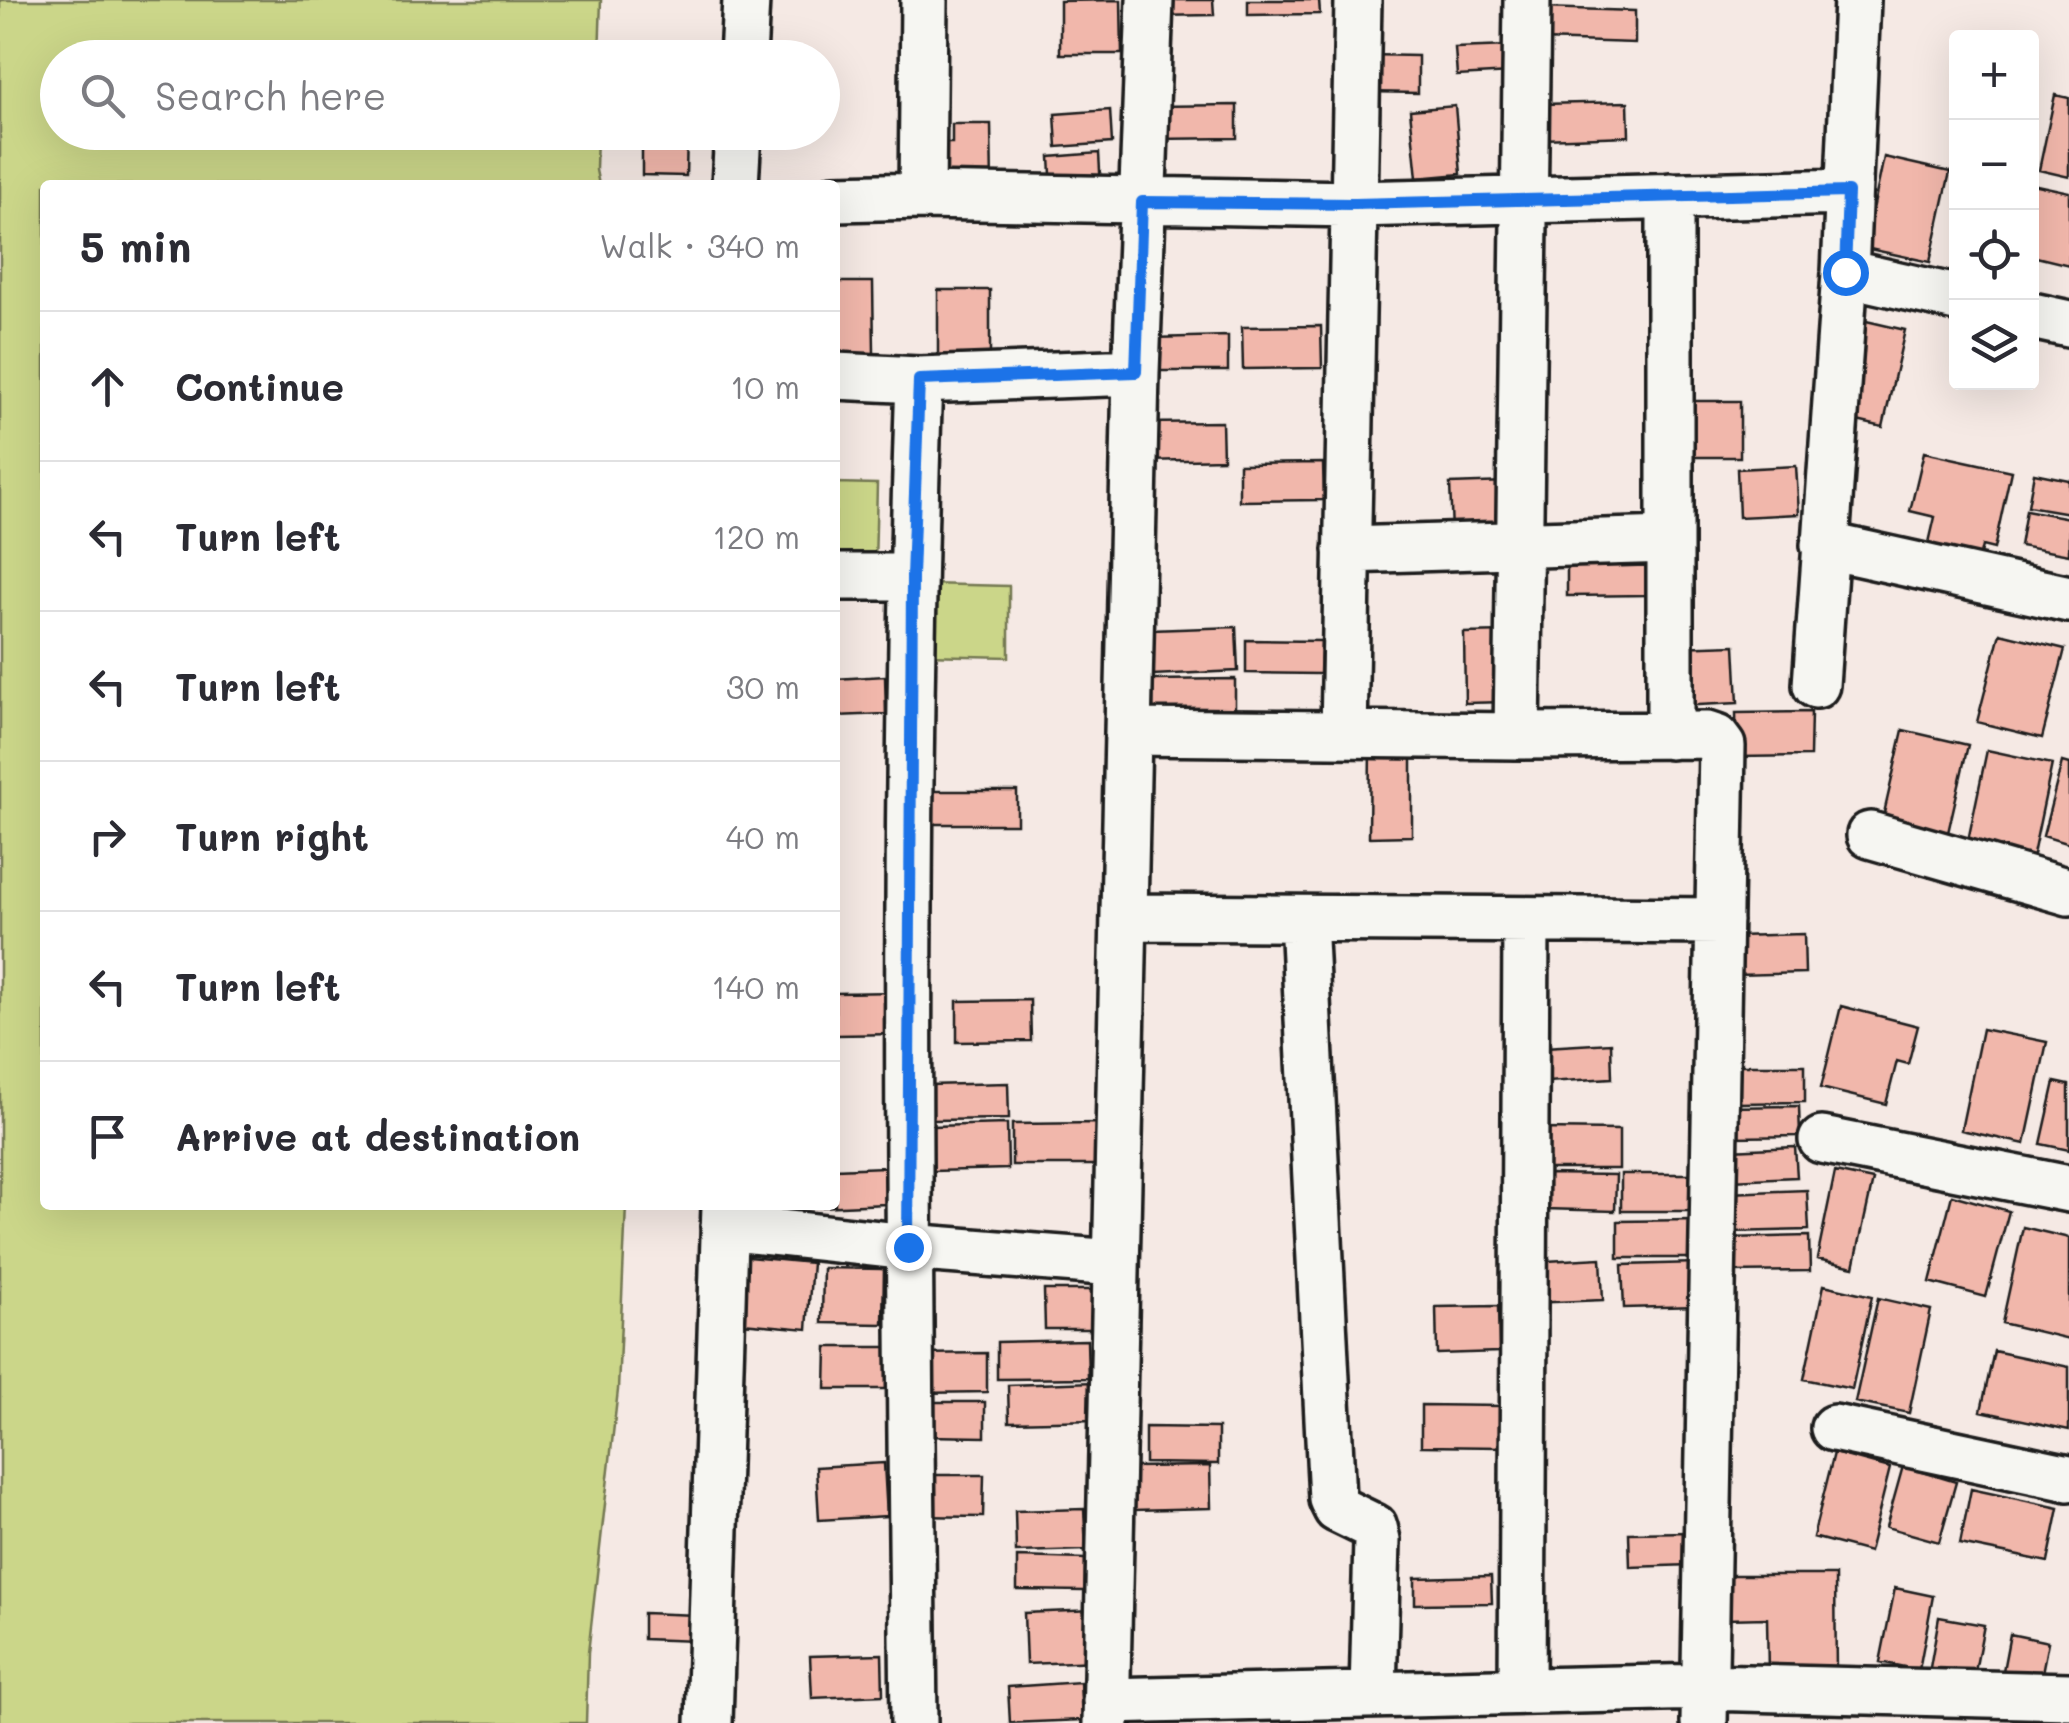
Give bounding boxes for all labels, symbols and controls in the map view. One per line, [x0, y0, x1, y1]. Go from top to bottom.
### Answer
map controls [1949, 30, 2039, 390]
button: + [1949, 30, 2039, 120]
search box [40, 40, 840, 150]
icon: search [75, 68, 130, 123]
text: Search here [155, 70, 386, 120]
button: − [1949, 120, 2039, 210]
button: locate [1949, 210, 2039, 300]
text: 5 min [80, 218, 191, 273]
text: Walk · 340 m [599, 224, 800, 266]
route start [1823, 250, 1869, 296]
button: layers [1949, 300, 2039, 390]
icon: ahead [80, 359, 135, 414]
text: Continue [175, 361, 344, 411]
text: 10 m [730, 365, 800, 407]
icon: left [80, 509, 135, 564]
text: Turn left [175, 511, 341, 561]
text: 120 m [712, 515, 800, 557]
icon: left [80, 659, 135, 714]
text: Turn left [175, 661, 341, 711]
text: 30 m [726, 665, 800, 707]
icon: right [80, 809, 135, 864]
text: Turn right [175, 811, 369, 861]
text: 40 m [726, 815, 800, 857]
icon: left [80, 959, 135, 1014]
text: Turn left [175, 961, 341, 1011]
text: 140 m [711, 965, 800, 1007]
icon: arrive [80, 1109, 135, 1164]
text: Arrive at destination [175, 1111, 580, 1161]
route end [886, 1225, 932, 1271]

